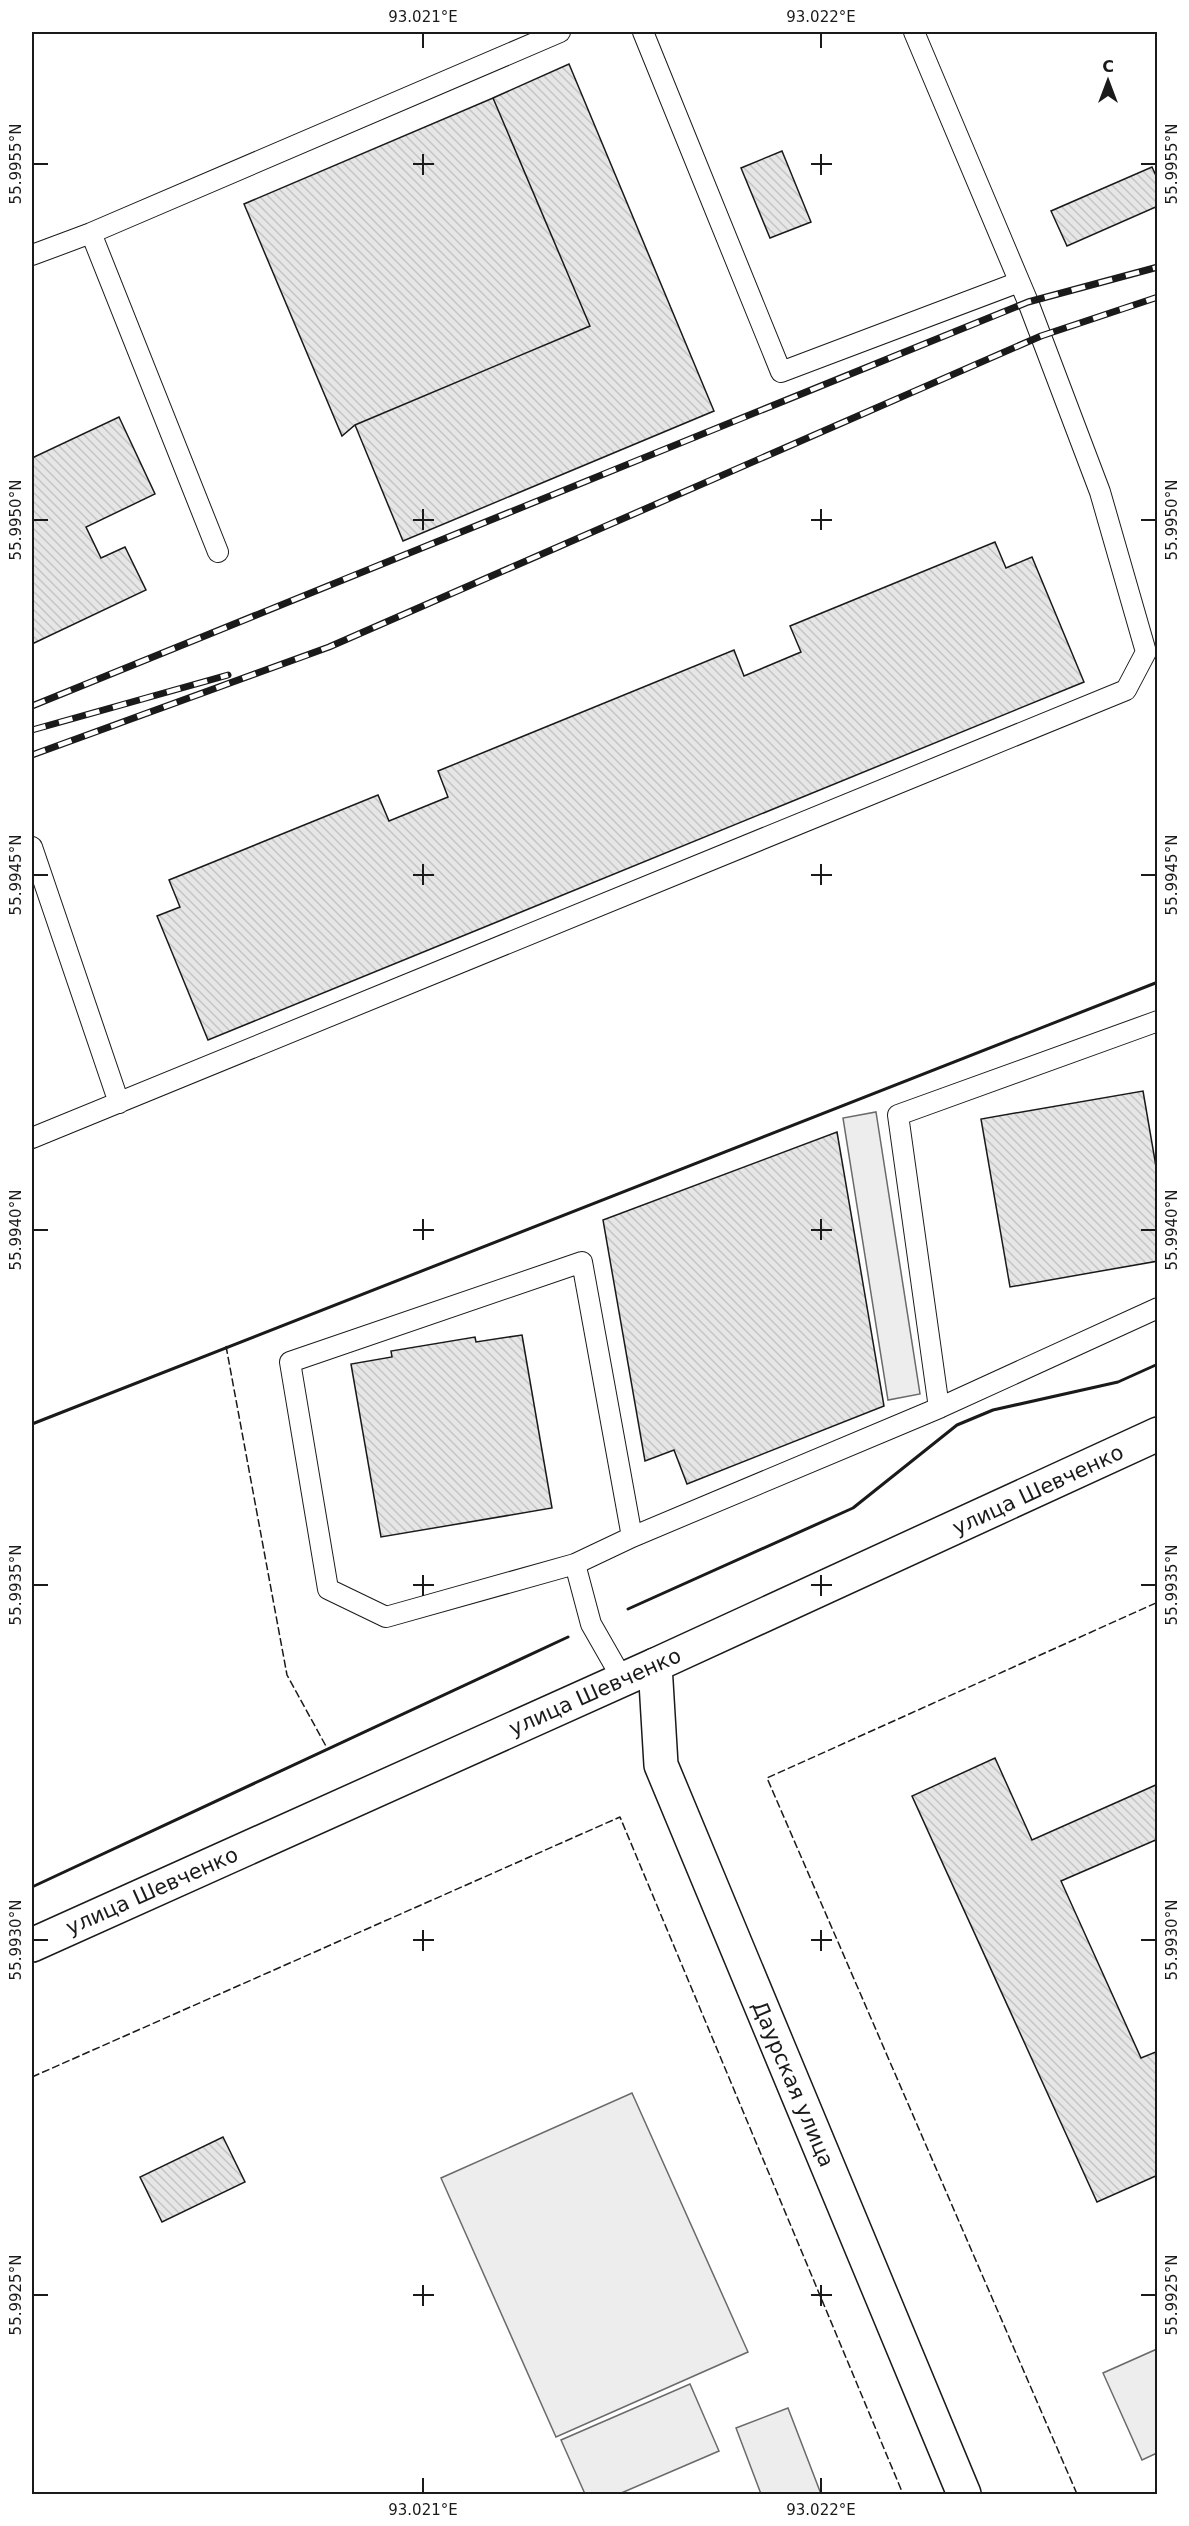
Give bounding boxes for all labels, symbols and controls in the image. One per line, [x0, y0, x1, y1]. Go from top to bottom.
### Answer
text: 93.021°E [388, 8, 458, 26]
text: 93.022°E [786, 8, 856, 26]
north arrow [1078, 51, 1138, 111]
text: С [1102, 57, 1114, 76]
text: 55.9955°N [7, 124, 25, 204]
text: 55.9955°N [1163, 124, 1181, 204]
text: 55.9950°N [7, 480, 25, 560]
text: 55.9950°N [1163, 480, 1181, 560]
text: 55.9945°N [7, 835, 25, 915]
text: 55.9945°N [1163, 835, 1181, 915]
text: 55.9940°N [7, 1190, 25, 1270]
text: 55.9940°N [1163, 1190, 1181, 1270]
street label: улица Шевченко [949, 1440, 1127, 1540]
text: 55.9935°N [7, 1545, 25, 1625]
text: 55.9935°N [1163, 1545, 1181, 1625]
street label: улица Шевченко [505, 1643, 685, 1741]
street label: улица Шевченко [62, 1842, 242, 1940]
text: 55.9930°N [7, 1900, 25, 1980]
text: 55.9930°N [1163, 1900, 1181, 1980]
street label: Даурская улица [747, 1997, 839, 2171]
text: 55.9925°N [7, 2255, 25, 2335]
text: 55.9925°N [1163, 2255, 1181, 2335]
text: 93.021°E [388, 2501, 458, 2519]
text: 93.022°E [786, 2501, 856, 2519]

